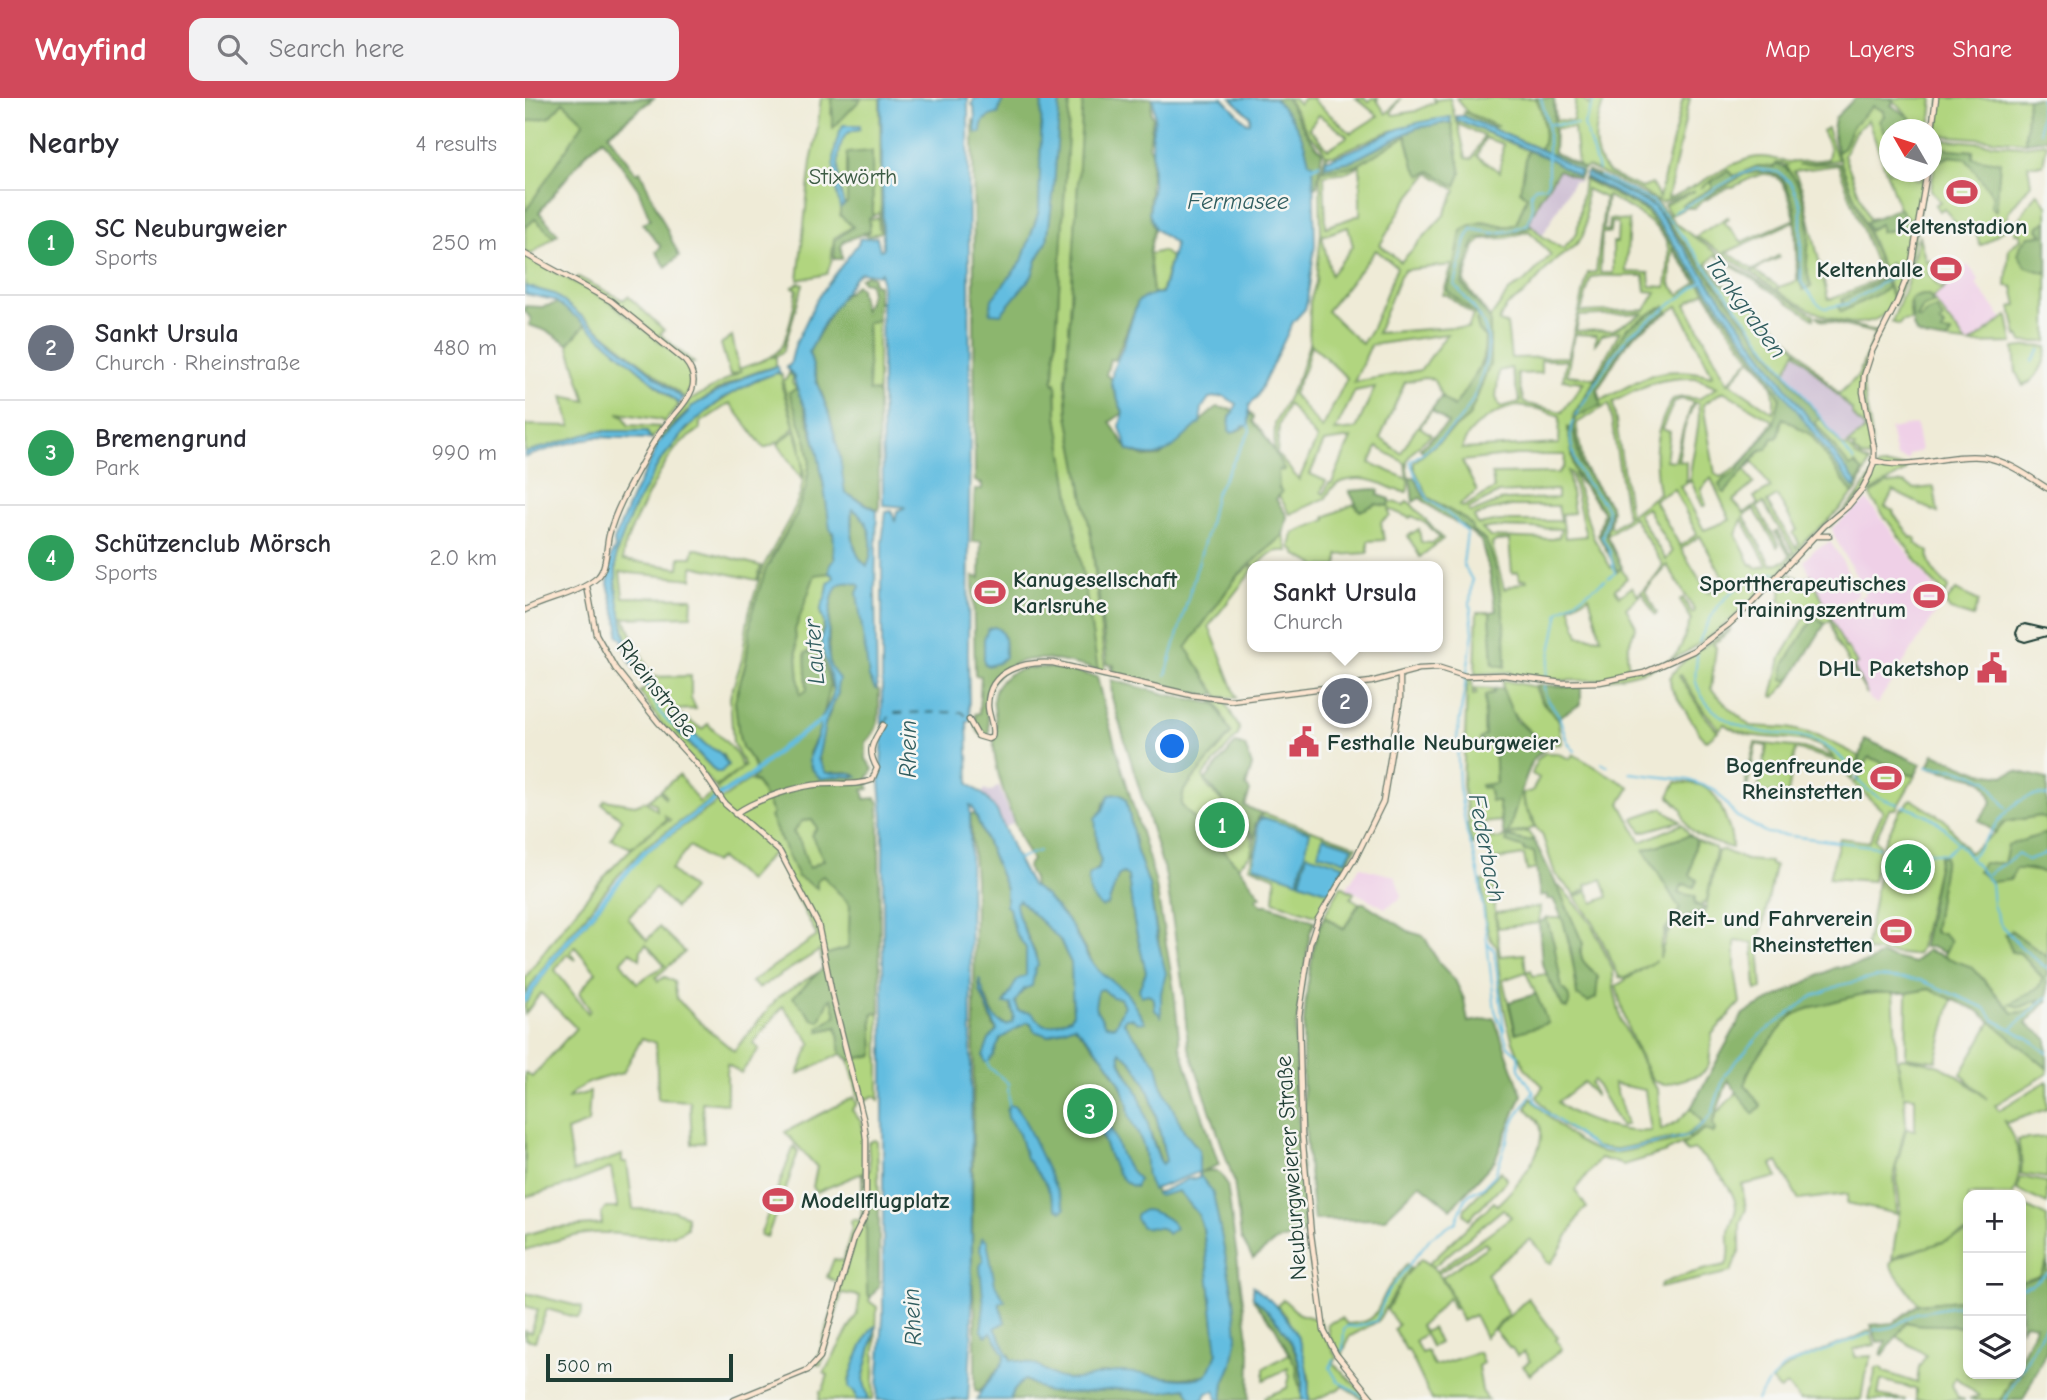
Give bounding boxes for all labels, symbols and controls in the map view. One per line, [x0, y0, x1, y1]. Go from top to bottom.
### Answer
search box [189, 18, 679, 81]
text: Wayfind [35, 30, 147, 68]
icon: search [213, 30, 251, 68]
text: Search here [269, 34, 404, 64]
text: Map [1765, 35, 1811, 63]
text: Layers [1849, 35, 1914, 63]
text: Share [1952, 35, 2012, 63]
north arrow [1879, 119, 1942, 182]
text: Nearby [28, 126, 119, 161]
text: 4 results [415, 130, 497, 157]
park label: Stixwörth [809, 163, 897, 190]
sports icon: Keltenstadion [1945, 175, 1979, 209]
water label: Fermasee [1187, 187, 1289, 215]
place label: Keltenstadion [1897, 213, 2027, 240]
text: SC Neuburgweier [95, 214, 287, 244]
text: 1 [46, 229, 56, 256]
text: 250 m [432, 229, 497, 256]
text: Sports [95, 244, 157, 271]
water label: Tankgraben [1699, 250, 1793, 364]
sports icon: Keltenhalle [1929, 252, 1963, 286]
place label: Keltenhalle [1817, 256, 1923, 283]
text: Sankt Ursula [95, 319, 239, 349]
text: 2 [45, 334, 57, 361]
text: 480 m [433, 334, 497, 361]
text: Church · Rheinstraße [95, 349, 300, 376]
text: Bremengrund [95, 424, 247, 454]
text: 3 [45, 439, 57, 466]
text: 990 m [432, 439, 497, 466]
text: Park [95, 454, 139, 481]
text: Schützenclub Mörsch [95, 529, 331, 559]
text: 4 [46, 544, 56, 571]
text: 2.0 km [430, 544, 497, 571]
text: Sports [95, 559, 157, 586]
popup [1247, 561, 1443, 652]
place label: Kanugesellschaft Karlsruhe [1013, 566, 1178, 619]
place label: Sporttherapeutisches Trainingszentrum [1699, 570, 1906, 623]
sports icon: Kanugesellschaft Karlsruhe [973, 575, 1007, 609]
text: Sankt Ursula [1273, 578, 1417, 608]
sports icon: Sporttherapeutisches Trainingszentrum [1912, 579, 1946, 613]
text: Church [1273, 608, 1343, 635]
water label: Lauter [798, 617, 830, 686]
street label: Rheinstraße [611, 634, 703, 742]
public building icon: DHL Paketshop [1975, 651, 2009, 685]
place label: DHL Paketshop [1818, 655, 1969, 682]
pin: 2 [1322, 675, 1368, 727]
water label: Rhein [894, 720, 922, 778]
public building icon: Festhalle Neuburgweier [1287, 725, 1321, 759]
your location [1155, 729, 1189, 763]
place label: Festhalle Neuburgweier [1327, 729, 1559, 756]
place label: Bogenfreunde Rheinstetten [1726, 752, 1863, 805]
sports icon: Bogenfreunde Rheinstetten [1869, 761, 1903, 795]
water label: Federbach [1463, 791, 1511, 905]
pin: 1 [1199, 799, 1245, 851]
pin: 4 [1885, 841, 1931, 893]
place label: Reit- und Fahrverein Rheinstetten [1668, 905, 1873, 958]
sports icon: Reit- und Fahrverein Rheinstetten [1879, 914, 1913, 948]
street label: Neuburgweierer Straße [1270, 1055, 1312, 1281]
pin: 3 [1067, 1085, 1113, 1137]
sports icon: Modellflugplatz [761, 1183, 795, 1217]
place label: Modellflugplatz [801, 1187, 950, 1214]
map controls [1963, 1190, 2026, 1379]
button: + [1963, 1190, 2026, 1253]
button: − [1963, 1253, 2026, 1316]
water label: Rhein [897, 1287, 927, 1347]
button: layers [1963, 1316, 2026, 1379]
scale bar [546, 1351, 733, 1383]
text: 500 m [557, 1355, 613, 1377]

